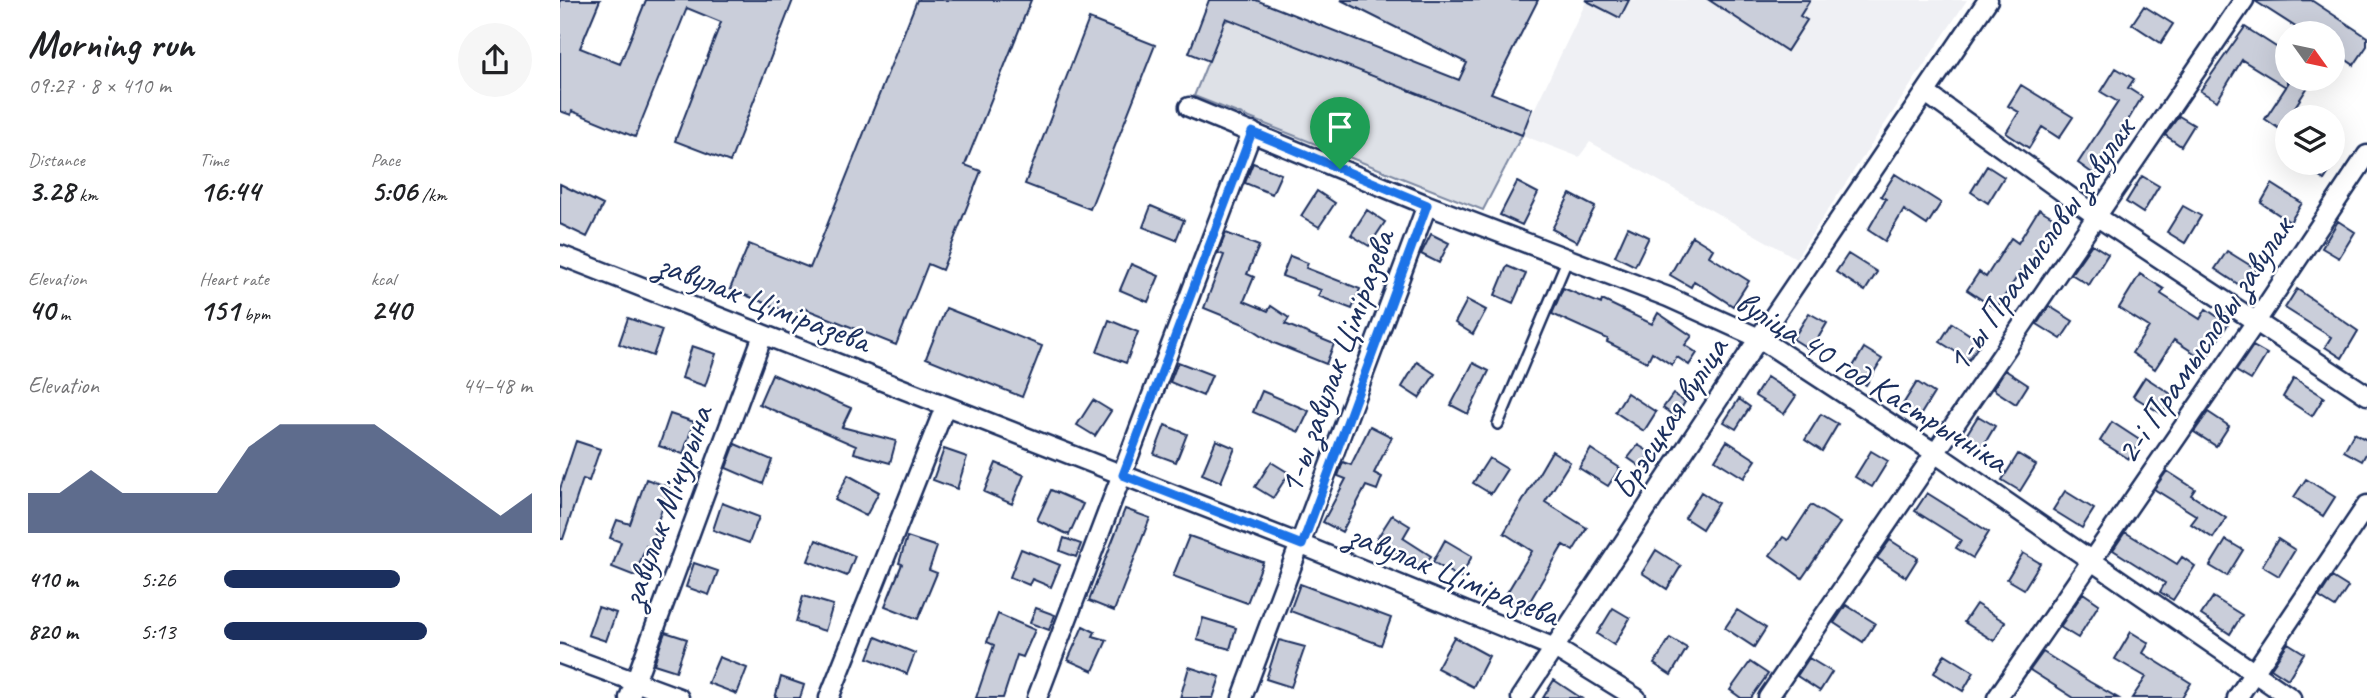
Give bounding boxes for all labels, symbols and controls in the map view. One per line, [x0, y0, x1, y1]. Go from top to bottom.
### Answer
text: Morning run [28, 21, 194, 68]
north arrow [2275, 21, 2345, 91]
map controls [2275, 21, 2345, 175]
button: share [458, 23, 532, 97]
text: 09:27 · 8 × 410 m [28, 71, 171, 100]
pin [1310, 97, 1370, 169]
button: layers [2275, 105, 2345, 175]
street label: 1-ы Прамысловы завулак [1935, 107, 2146, 381]
icon: arrive [1321, 108, 1359, 146]
text: Distance [28, 148, 85, 172]
text: Time [199, 148, 228, 172]
text: Pace [371, 148, 400, 172]
text: 3.28 [28, 172, 74, 210]
text: 16:44 [199, 172, 260, 210]
text: 5:06 [371, 172, 417, 210]
text: km [74, 183, 98, 207]
text: /km [417, 183, 447, 207]
street label: 2-і Прамысловы завулак [2105, 205, 2305, 472]
street label: 1-ы завулак Ціміразева [1267, 221, 1406, 500]
street label: завулак Ціміразева [648, 239, 879, 364]
text: Elevation [28, 267, 86, 291]
text: Heart rate [199, 267, 269, 291]
text: kcal [371, 267, 396, 291]
street label: вуліца 40 год Кастрычніка [1727, 279, 2019, 484]
text: 40 [28, 291, 55, 329]
text: 151 [199, 291, 239, 329]
text: 240 [371, 291, 411, 329]
text: m [55, 302, 70, 326]
text: bpm [239, 302, 270, 326]
street label: Брэсцкая вуліца [1600, 326, 1740, 508]
text: Elevation [28, 371, 99, 400]
text: 44–48 m [462, 371, 532, 400]
street label: завулак Мічурына [608, 397, 724, 616]
street label: завулак Ціміразева [1338, 510, 1569, 638]
text: 410 m [28, 565, 78, 594]
text: 5:26 [140, 565, 176, 594]
text: 820 m [28, 617, 78, 646]
text: 5:13 [140, 617, 176, 646]

